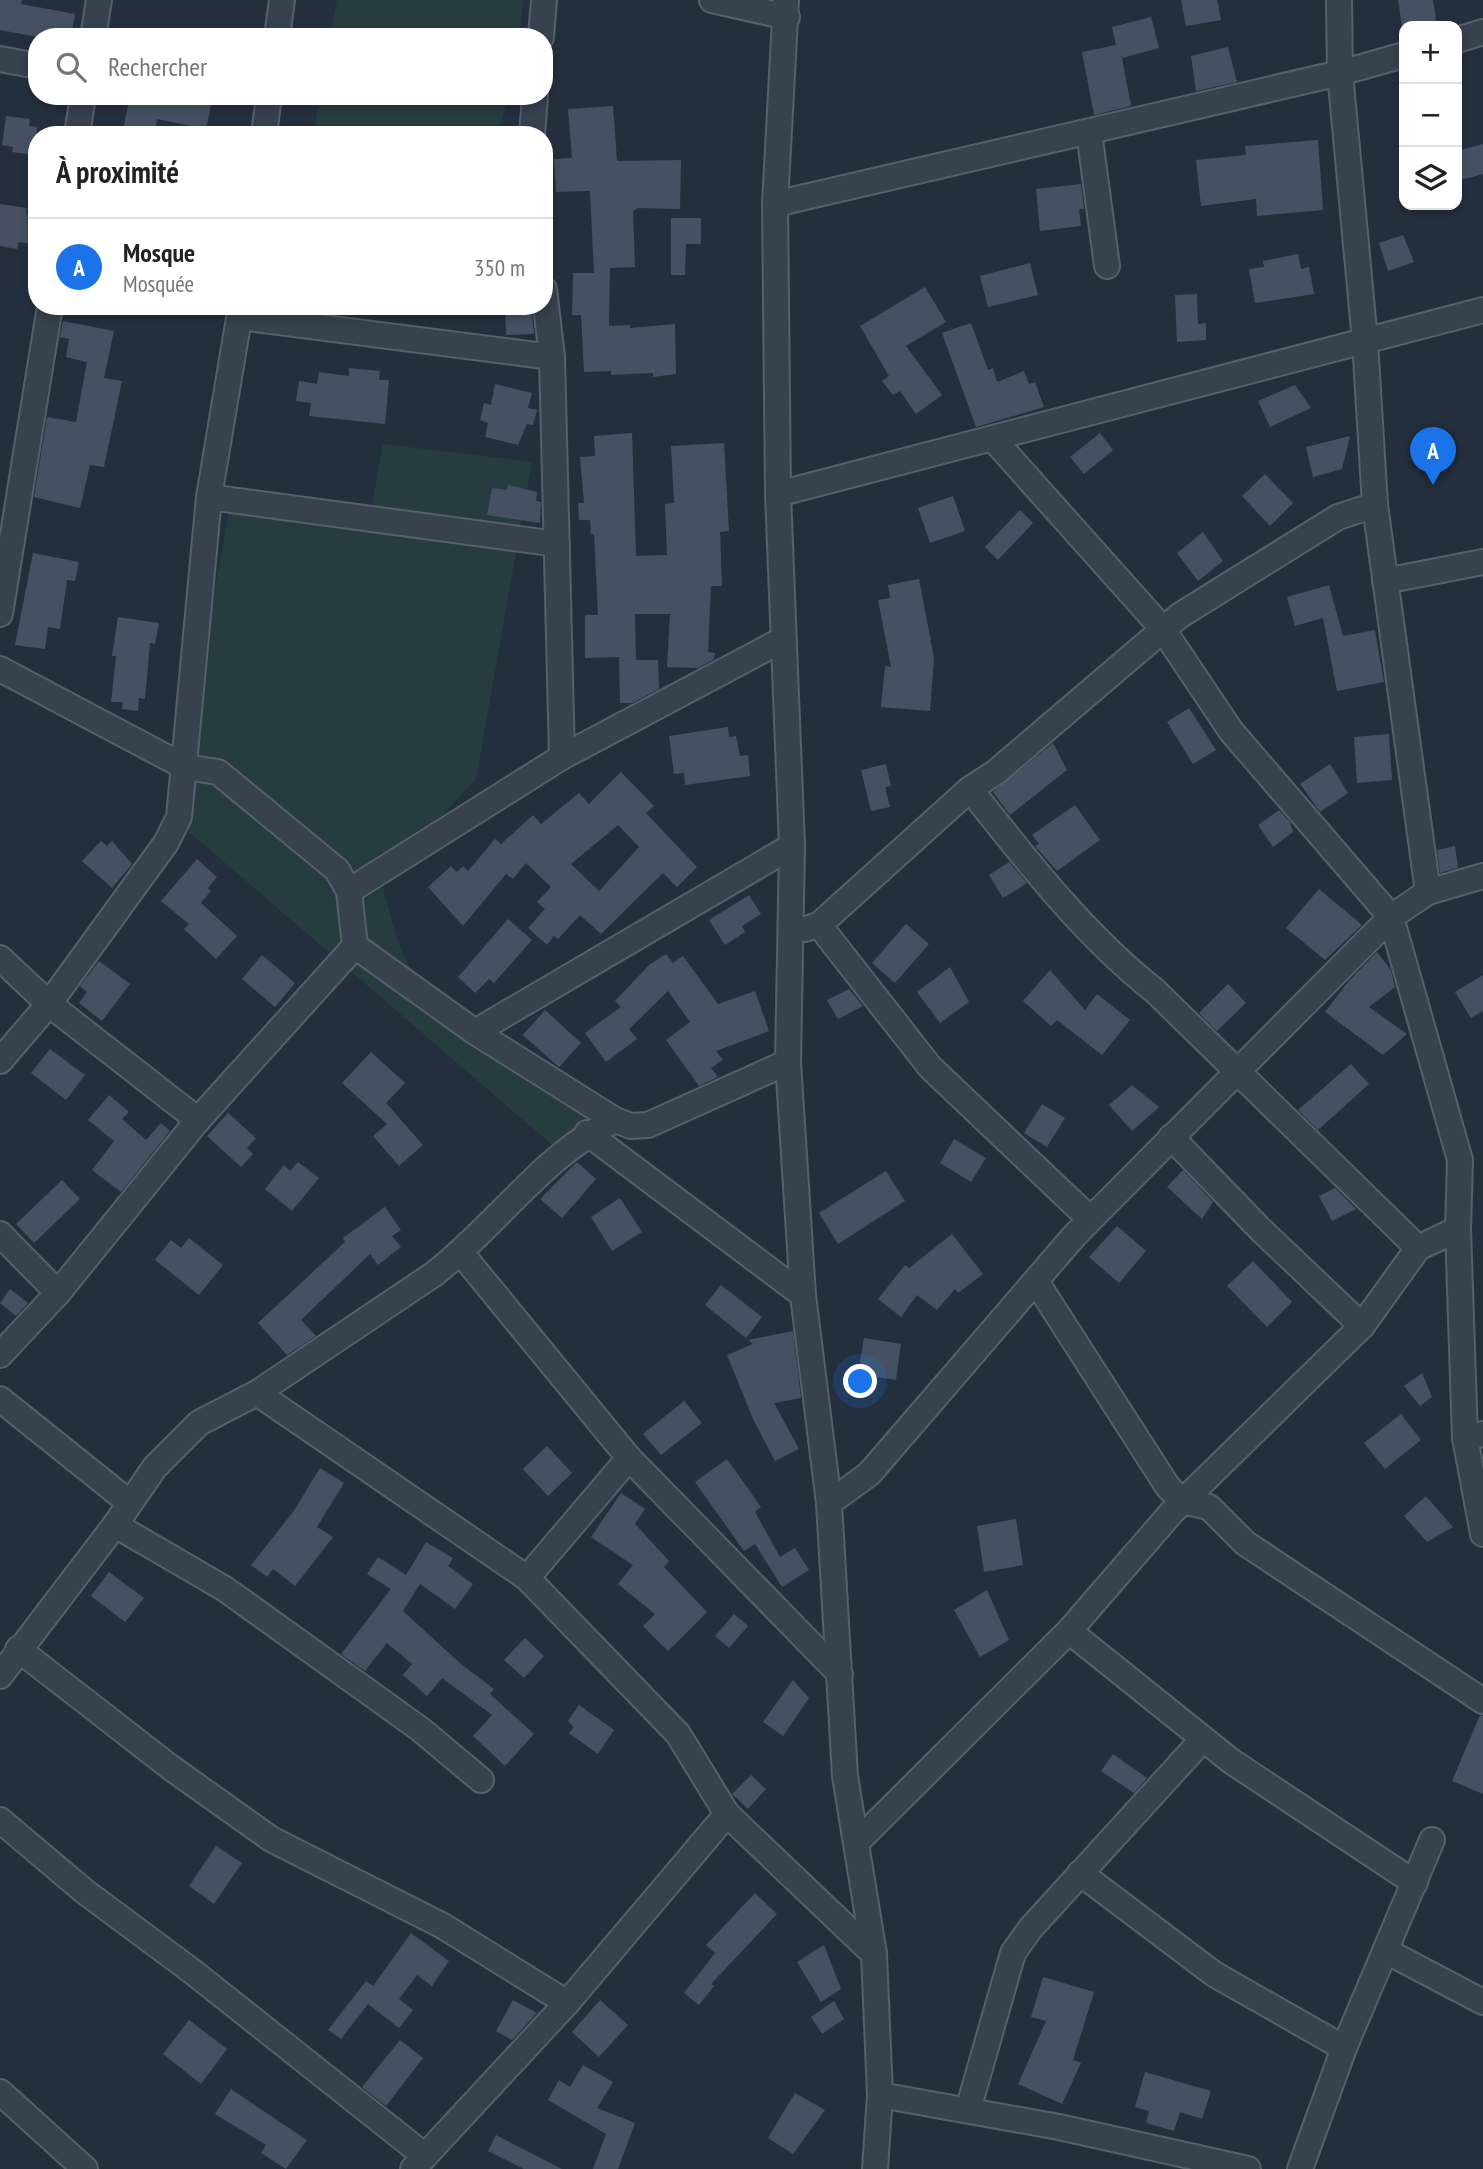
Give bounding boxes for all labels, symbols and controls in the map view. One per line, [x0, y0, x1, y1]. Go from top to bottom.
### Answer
map controls [1399, 21, 1462, 210]
button: + [1399, 21, 1462, 84]
search box [28, 28, 553, 105]
icon: search [52, 48, 90, 86]
text: Rechercher [108, 50, 207, 83]
button: − [1399, 84, 1462, 147]
button: layers [1399, 147, 1462, 210]
text: À proximité [56, 152, 179, 191]
text: Mosque [123, 236, 195, 269]
text: A [73, 253, 85, 282]
text: 350 m [474, 253, 525, 282]
text: Mosquée [123, 269, 194, 298]
pin: A [1410, 427, 1456, 485]
your location [843, 1364, 877, 1398]

